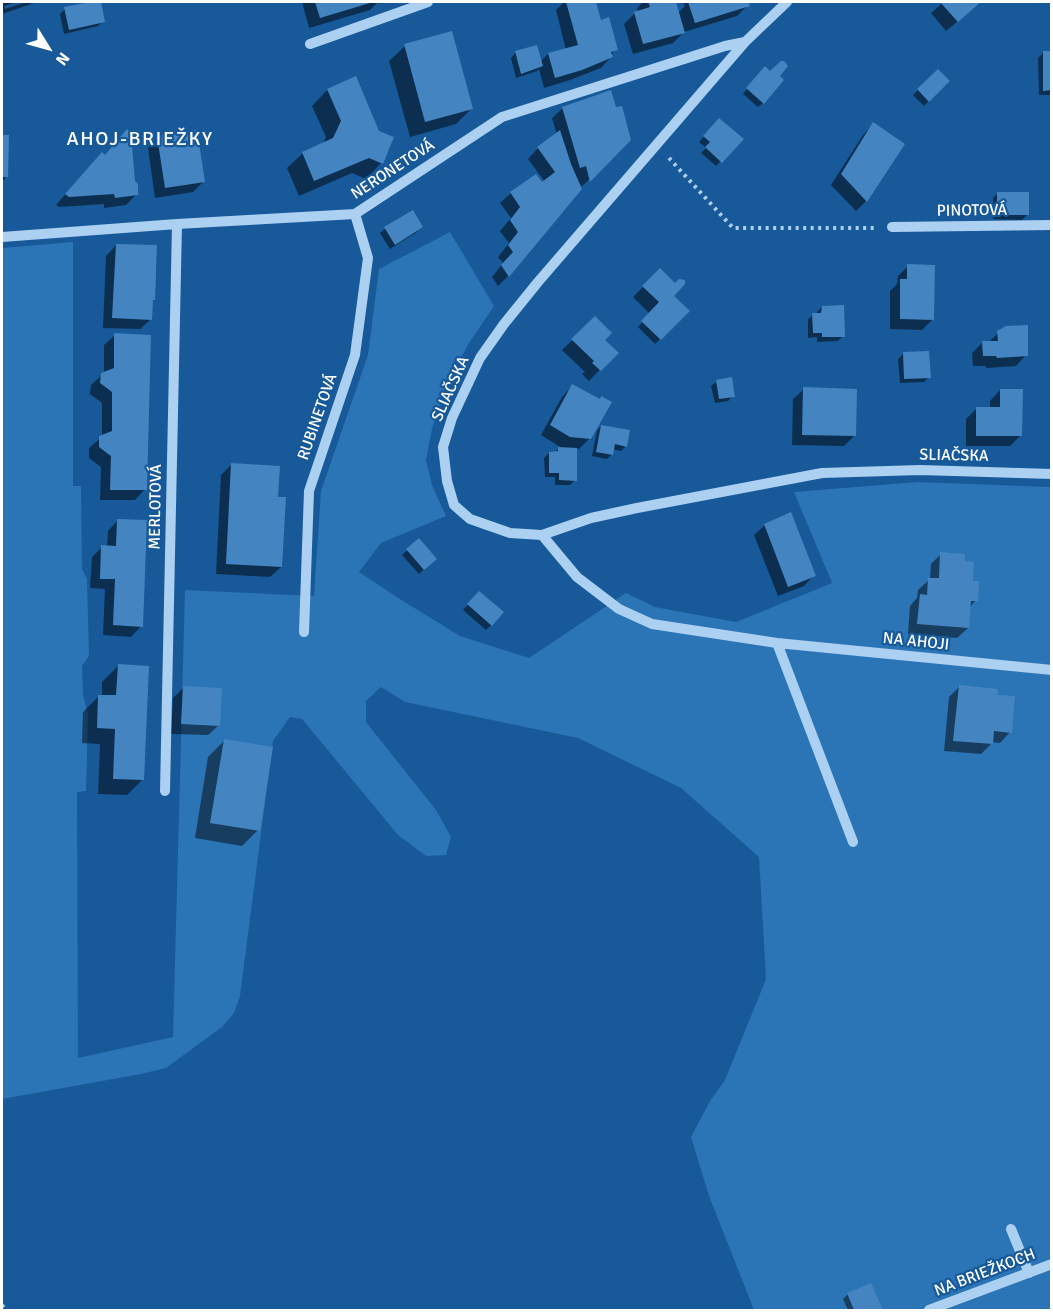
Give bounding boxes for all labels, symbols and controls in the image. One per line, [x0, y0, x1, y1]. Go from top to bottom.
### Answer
north arrow [18, 18, 78, 78]
text: N [51, 48, 74, 69]
district label: AHOJ-BRIEŽKY [67, 128, 213, 152]
street label: NERONETOVÁ [348, 136, 438, 204]
street label: PINOTOVÁ [937, 201, 1007, 221]
street label: SLIAČSKA [428, 353, 474, 425]
street label: RUBINETOVÁ [294, 371, 342, 463]
street label: SLIAČSKA [919, 446, 989, 466]
street label: MERLOTOVÁ [146, 464, 166, 550]
street label: NA AHOJI [882, 629, 950, 655]
street label: NA BRIEŽKOCH [932, 1245, 1038, 1301]

